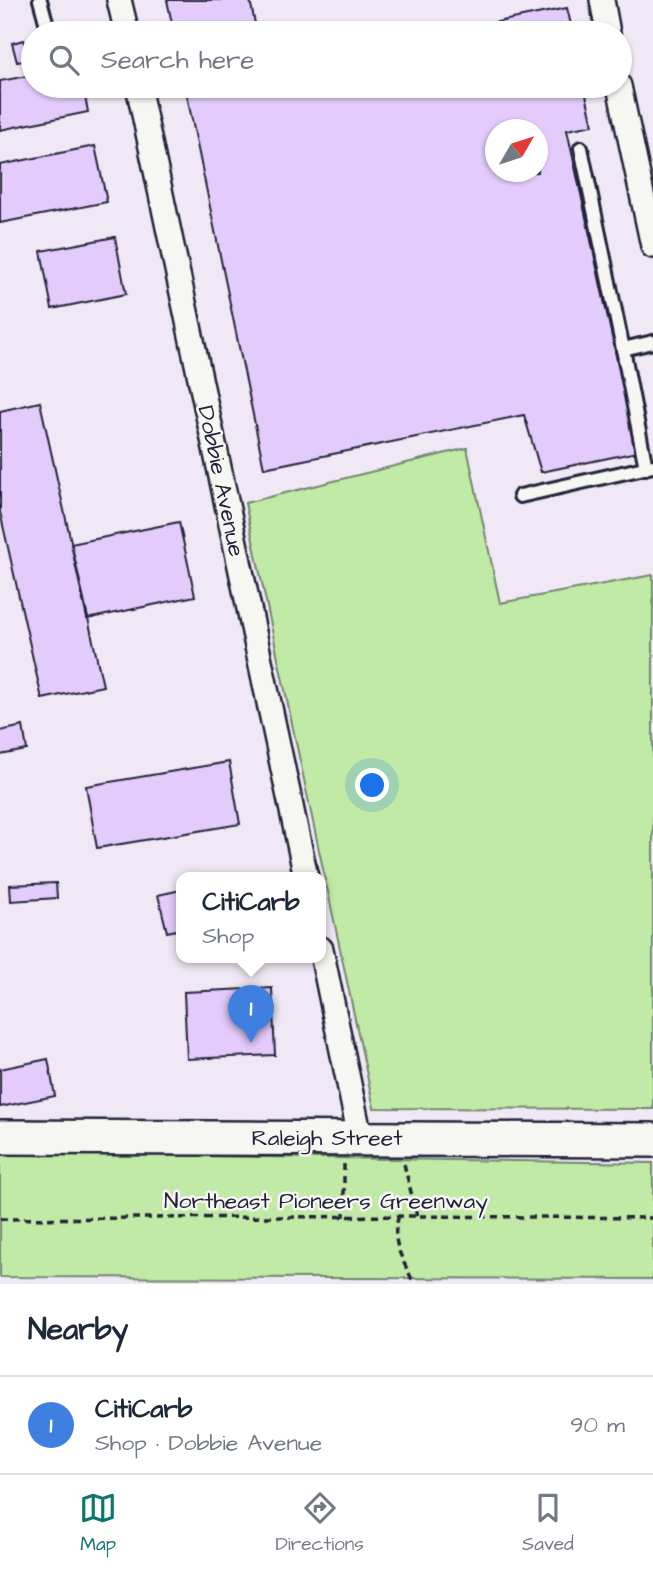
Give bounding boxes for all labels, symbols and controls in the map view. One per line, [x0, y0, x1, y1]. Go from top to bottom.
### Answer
search box [21, 21, 632, 98]
icon: search [45, 41, 83, 79]
text: Search here [101, 42, 254, 78]
north arrow [485, 119, 548, 182]
street label: Dobbie Avenue [189, 403, 253, 560]
your location [355, 768, 389, 802]
popup [176, 872, 326, 963]
text: CitiCarb [202, 884, 300, 920]
text: Shop [202, 920, 254, 952]
pin: 1 [228, 985, 274, 1043]
street label: Raleigh Street [251, 1122, 403, 1155]
street label: Northeast Pioneers Greenway [164, 1185, 488, 1218]
text: Nearby [28, 1309, 128, 1351]
text: CitiCarb [95, 1391, 192, 1427]
text: 1 [50, 1409, 52, 1441]
text: 90 m [570, 1409, 625, 1441]
text: Shop · Dobbie Avenue [95, 1427, 322, 1459]
tab: Map [79, 1489, 117, 1558]
tab: Directions [275, 1489, 364, 1558]
tab: Saved [522, 1489, 574, 1558]

